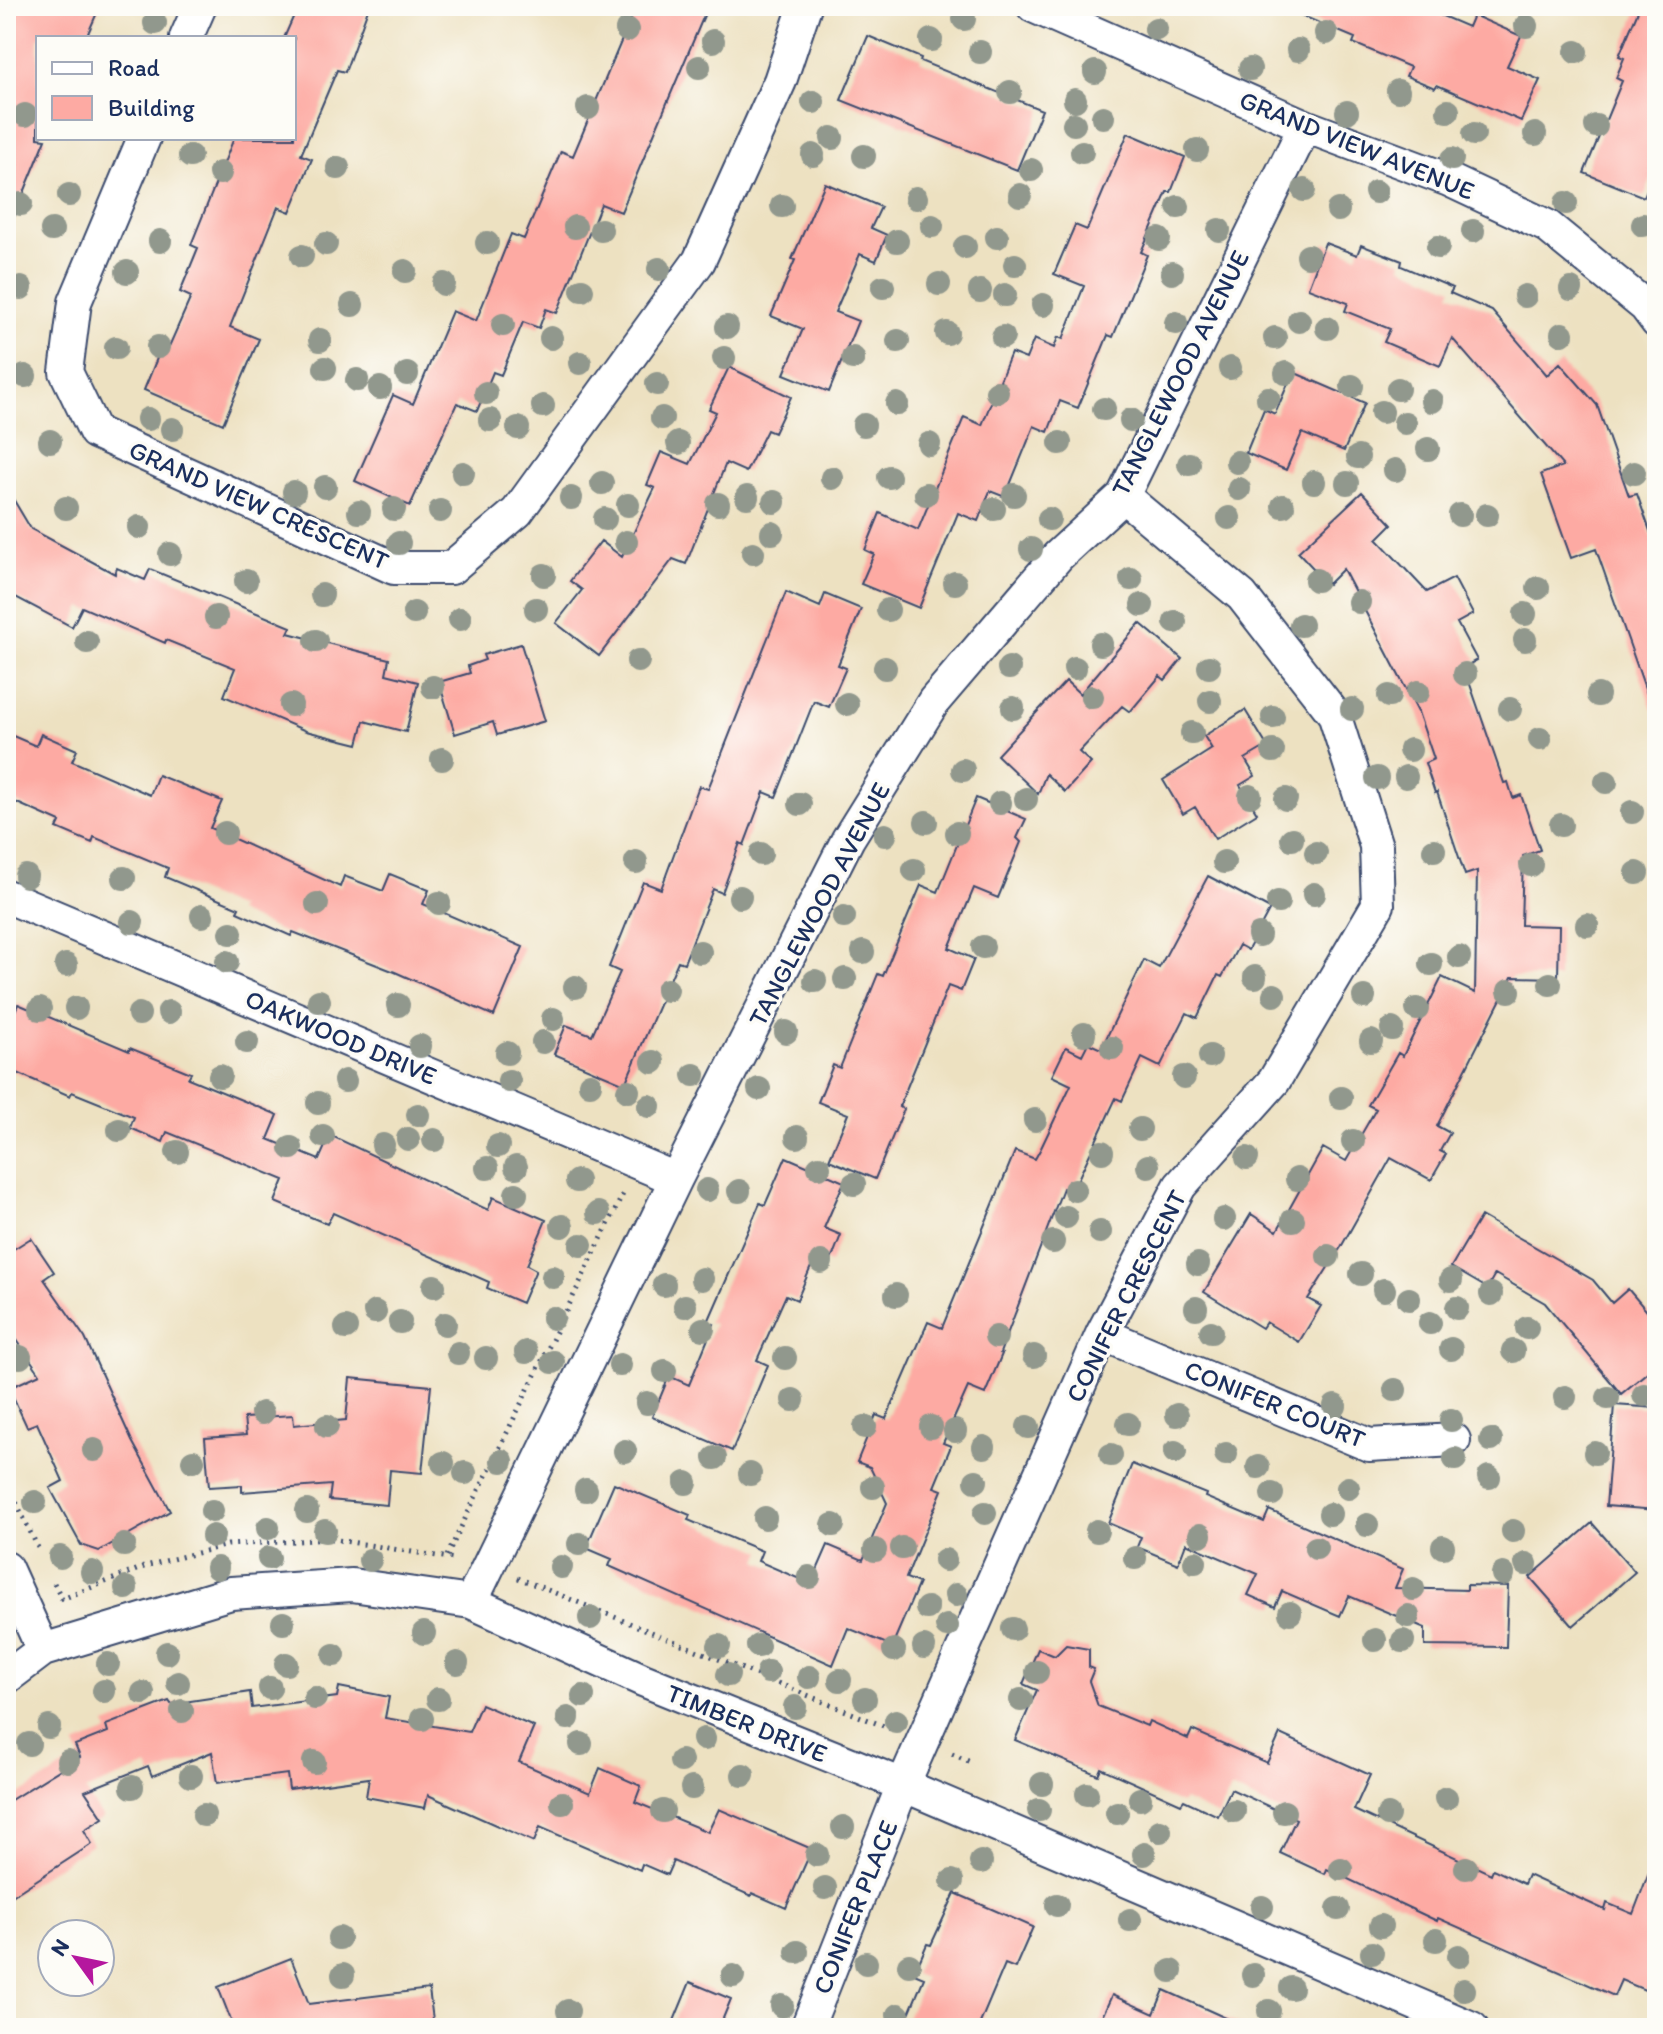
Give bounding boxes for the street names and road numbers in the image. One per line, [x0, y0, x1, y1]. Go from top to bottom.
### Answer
street label: GRAND VIEW AVENUE [1235, 83, 1479, 207]
street label: TANGLEWOOD AVENUE [1104, 245, 1256, 501]
street label: GRAND VIEW CRESCENT [124, 433, 394, 577]
street label: TANGLEWOOD AVENUE [741, 777, 897, 1031]
street label: OAKWOOD DRIVE [240, 982, 442, 1092]
street label: CONIFER CRESCENT [1059, 1184, 1194, 1408]
street label: CONIFER COURT [1180, 1353, 1371, 1455]
street label: TIMBER DRIVE [662, 1676, 832, 1770]
street label: CONIFER PLACE [806, 1815, 904, 1999]

